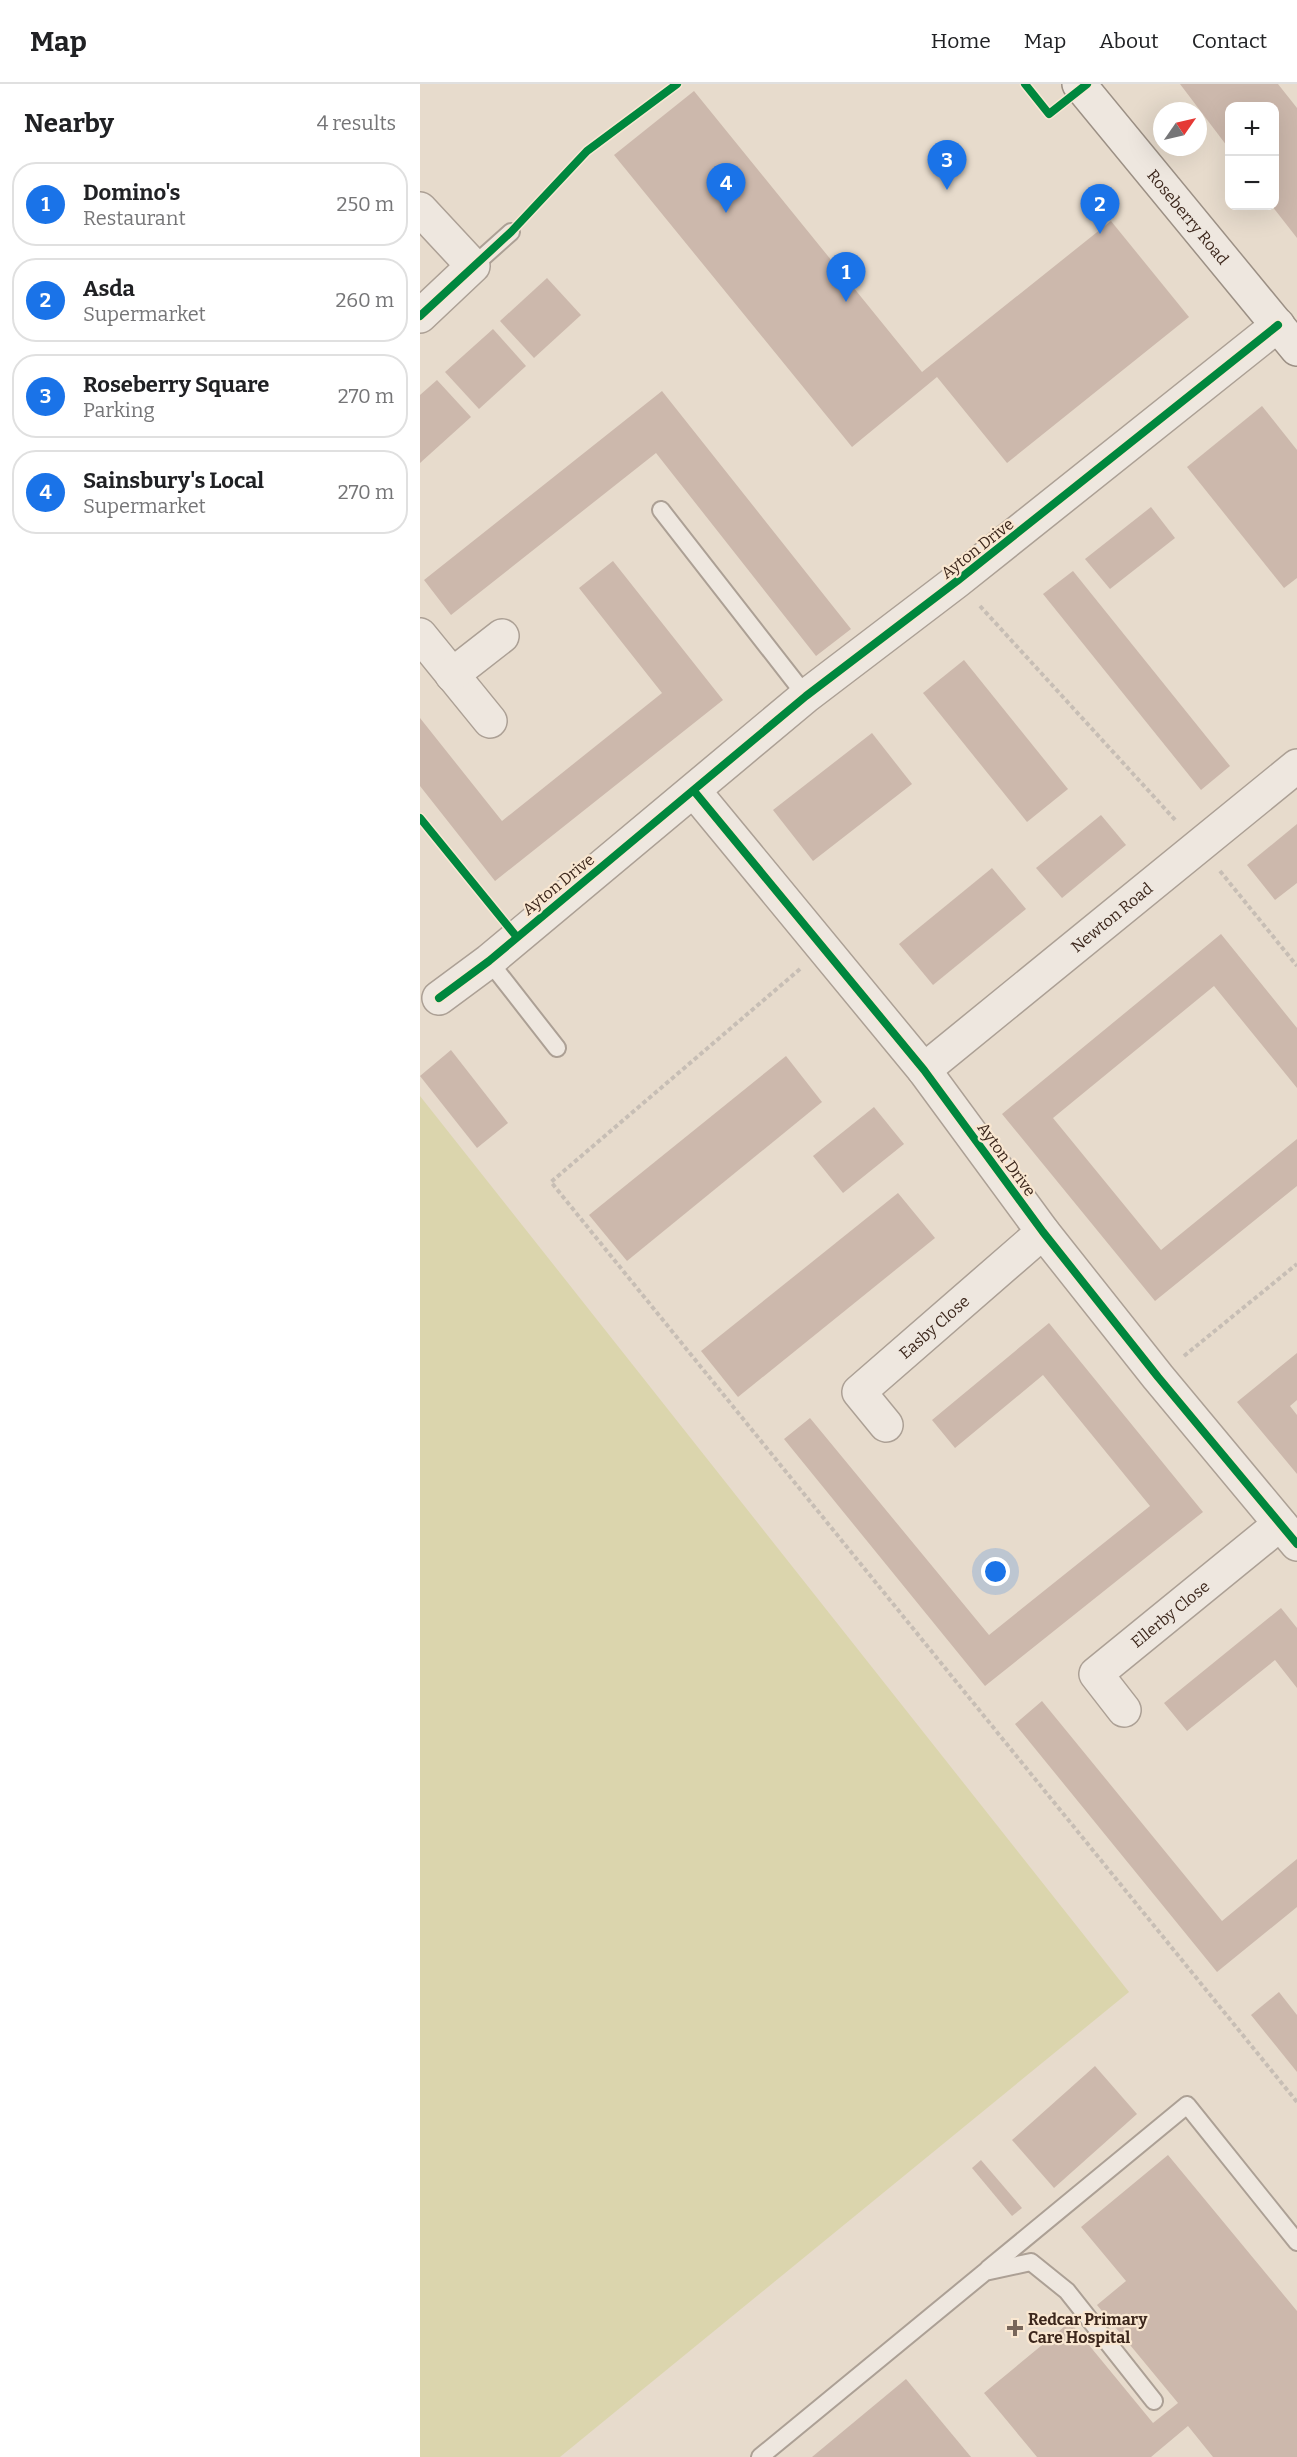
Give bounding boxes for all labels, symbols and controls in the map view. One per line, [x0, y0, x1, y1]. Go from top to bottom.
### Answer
text: Map [30, 25, 87, 58]
text: Home [931, 28, 991, 54]
text: Map [1024, 28, 1066, 54]
text: About [1099, 28, 1159, 54]
text: Contact [1192, 28, 1267, 54]
north arrow [1153, 102, 1207, 156]
map controls [1225, 102, 1279, 210]
button: + [1225, 102, 1279, 156]
text: Nearby [24, 108, 114, 139]
text: 4 results [317, 111, 396, 135]
pin: 3 [928, 141, 966, 190]
button: − [1225, 156, 1279, 210]
pin: 4 [706, 164, 746, 213]
street label: Roseberry Road [1143, 166, 1233, 269]
text: Domino's [83, 179, 180, 206]
pin: 2 [1080, 184, 1120, 234]
text: 1 [41, 192, 50, 216]
text: 250 m [337, 192, 394, 216]
text: Restaurant [83, 206, 186, 230]
pin: 1 [826, 252, 866, 302]
text: Asda [83, 275, 135, 302]
text: 2 [40, 288, 51, 312]
text: 260 m [335, 288, 394, 312]
text: Supermarket [83, 302, 206, 326]
text: Roseberry Square [83, 371, 269, 398]
text: 3 [40, 384, 51, 408]
text: 270 m [338, 384, 394, 408]
text: Parking [83, 398, 155, 422]
text: Sainsbury's Local [83, 467, 264, 494]
text: 4 [39, 480, 52, 504]
text: 270 m [338, 480, 394, 504]
text: Supermarket [83, 494, 206, 518]
street label: Ayton Drive [937, 514, 1017, 583]
street label: Ayton Drive [519, 850, 598, 919]
street label: Newton Road [1067, 878, 1157, 956]
street label: Ayton Drive [973, 1119, 1040, 1200]
street label: Easby Close [895, 1292, 973, 1363]
your location [981, 1557, 1010, 1586]
street label: Ellerby Close [1127, 1577, 1213, 1652]
place label: Redcar Primary Care Hospital [1028, 2310, 1147, 2347]
marker: Redcar Primary Care Hospital [1006, 2319, 1024, 2337]

